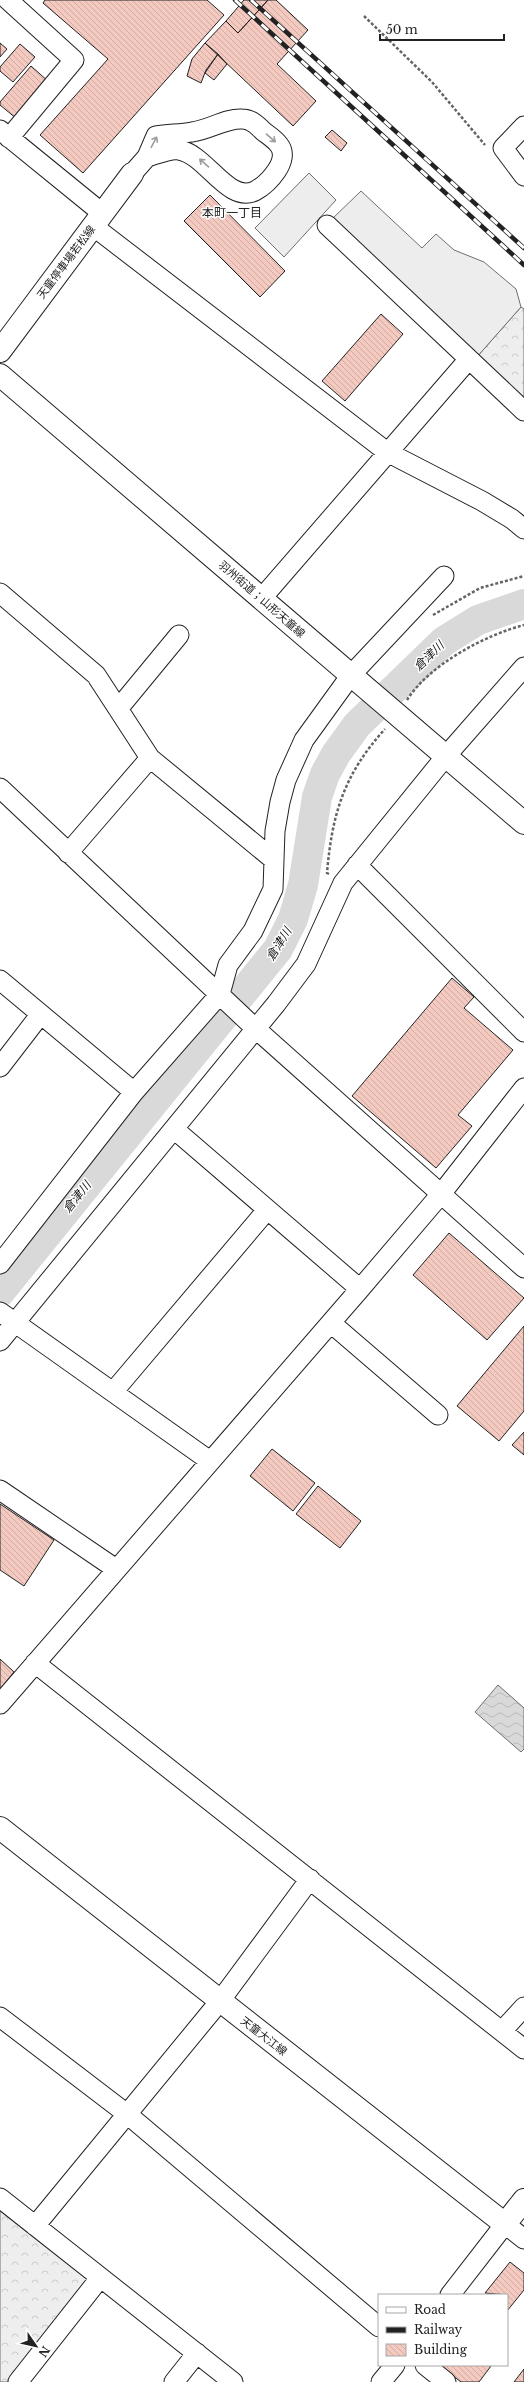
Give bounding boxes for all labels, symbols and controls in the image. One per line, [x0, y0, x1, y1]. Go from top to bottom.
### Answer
scale bar [380, 16, 504, 42]
text: 50 m [386, 22, 418, 37]
one-way arrow [266, 134, 277, 143]
one-way arrow [151, 136, 158, 148]
one-way arrow [199, 159, 209, 168]
district label: 本町一丁目 [202, 205, 262, 220]
street label: 天童停車場若松線 [34, 223, 98, 301]
street label: 羽州街道；山形天童線 [216, 558, 308, 640]
water label: 倉津川 [410, 636, 448, 674]
water label: 倉津川 [263, 923, 296, 963]
water label: 倉津川 [59, 1176, 95, 1215]
street label: 天童大江線 [238, 2014, 290, 2058]
legend [378, 2294, 508, 2366]
text: Road [414, 2302, 446, 2317]
text: Railway [414, 2322, 463, 2337]
north arrow [16, 2326, 56, 2366]
text: Building [414, 2342, 468, 2357]
text: N [35, 2343, 53, 2360]

